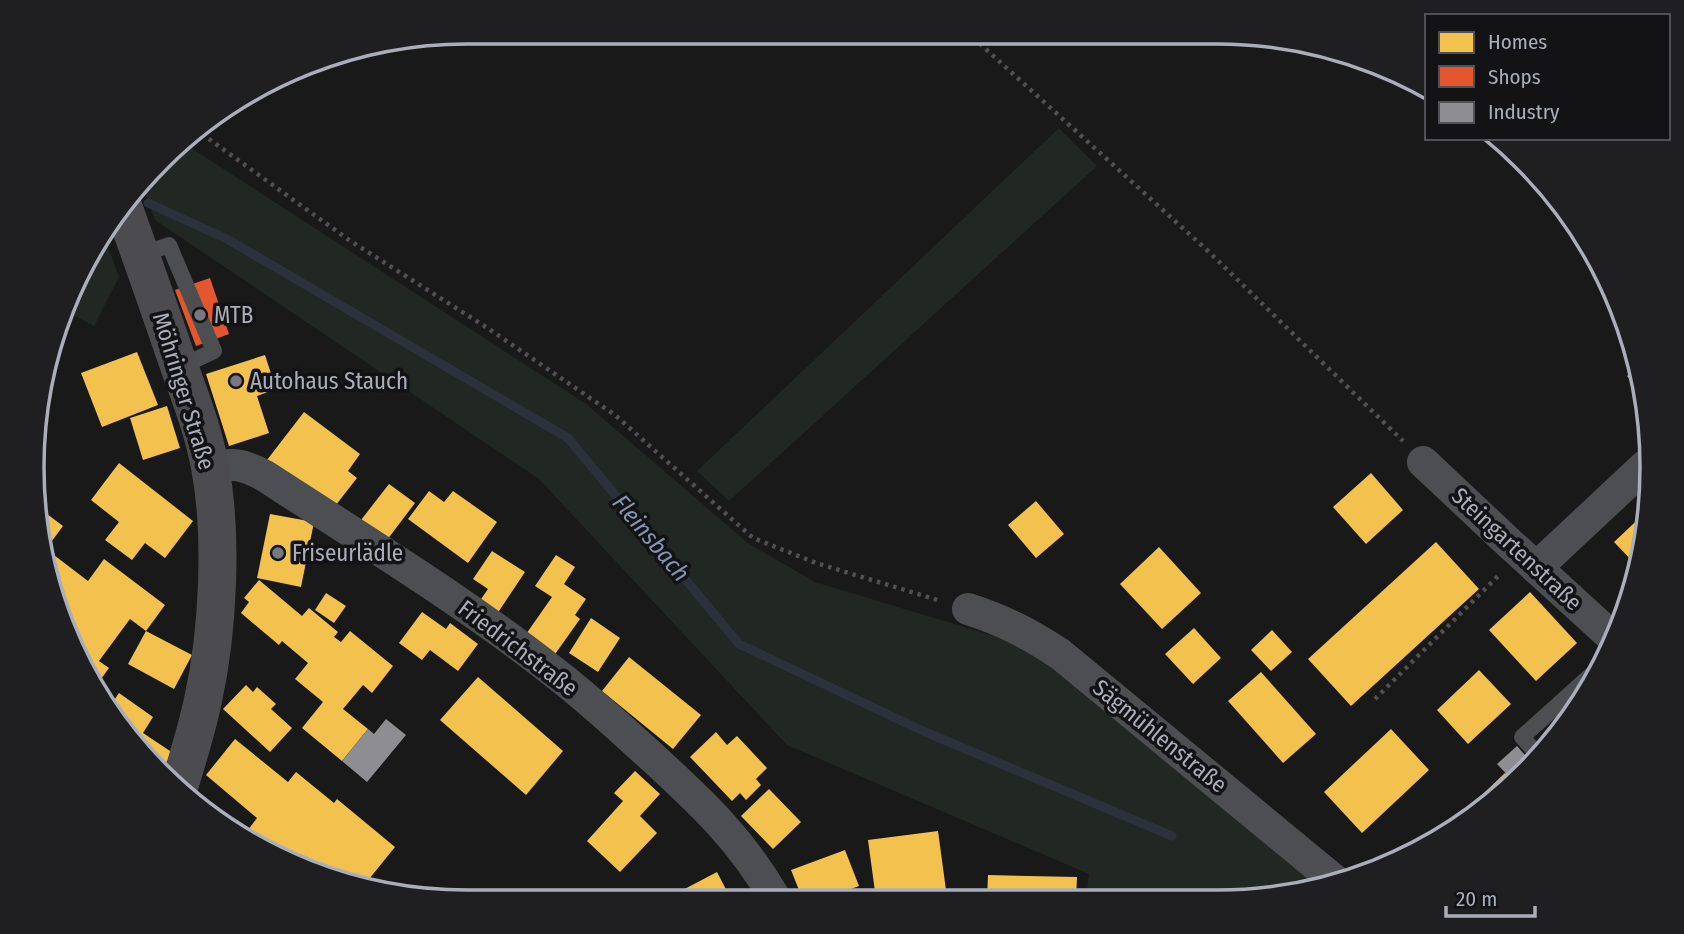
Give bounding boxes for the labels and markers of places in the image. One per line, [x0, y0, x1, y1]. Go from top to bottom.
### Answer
place label: MTB [214, 301, 253, 329]
marker: MTB [192, 307, 208, 323]
place label: Autohaus Stauch [250, 367, 408, 395]
marker: Autohaus Stauch [228, 373, 244, 389]
place label: Friseurlädle [292, 539, 403, 567]
marker: Friseurlädle [270, 545, 286, 561]

